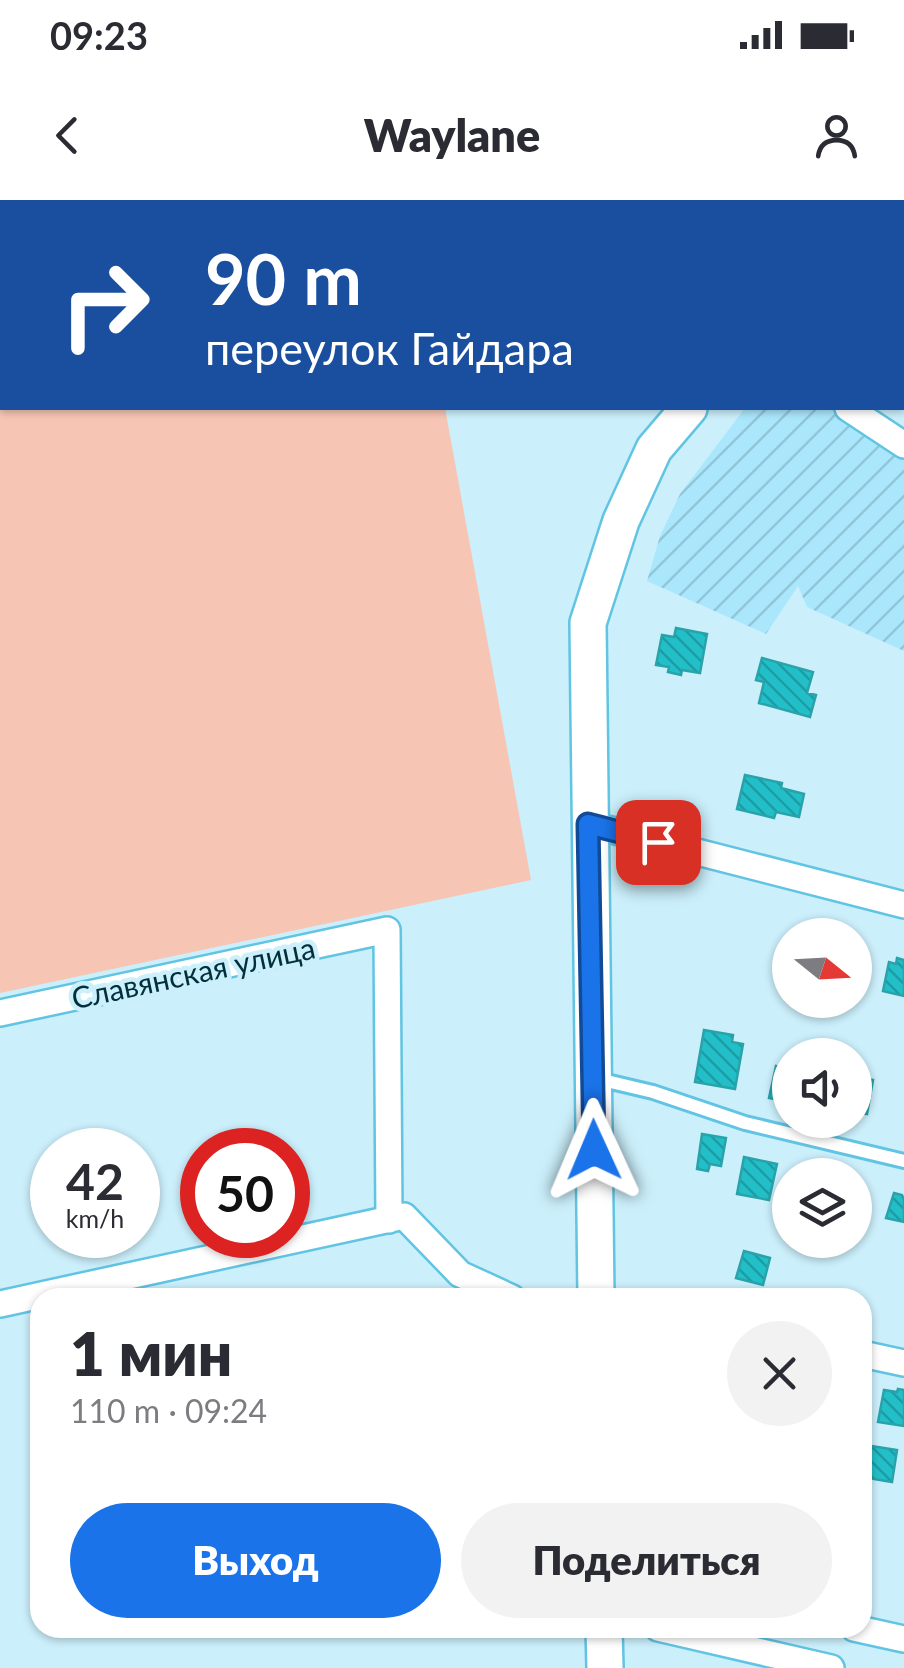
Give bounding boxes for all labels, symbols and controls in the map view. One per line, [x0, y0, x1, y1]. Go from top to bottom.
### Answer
text: 09:23 [50, 12, 148, 58]
icon: back [40, 108, 95, 163]
text: Waylane [364, 108, 540, 162]
icon: person [809, 108, 864, 163]
text: 90 m [205, 236, 362, 320]
icon: right [40, 240, 170, 370]
text: переулок Гайдара [205, 321, 574, 375]
pin [616, 800, 701, 885]
icon: arrive [631, 815, 686, 870]
north arrow [772, 918, 872, 1018]
map controls [772, 918, 872, 1258]
street label: Славянская улица [68, 929, 318, 1015]
button: sound [772, 1038, 872, 1138]
position arrow [542, 1098, 646, 1202]
speed limit sign: 50 [180, 1128, 310, 1258]
text: 42 [66, 1151, 124, 1211]
button: layers [772, 1158, 872, 1258]
text: km/h [66, 1203, 124, 1233]
text: 1 мин [70, 1317, 232, 1389]
button: close [727, 1321, 832, 1426]
text: 110 m · 09:24 [70, 1391, 267, 1430]
button: Выход [70, 1503, 441, 1618]
button: Поделиться [461, 1503, 832, 1618]

